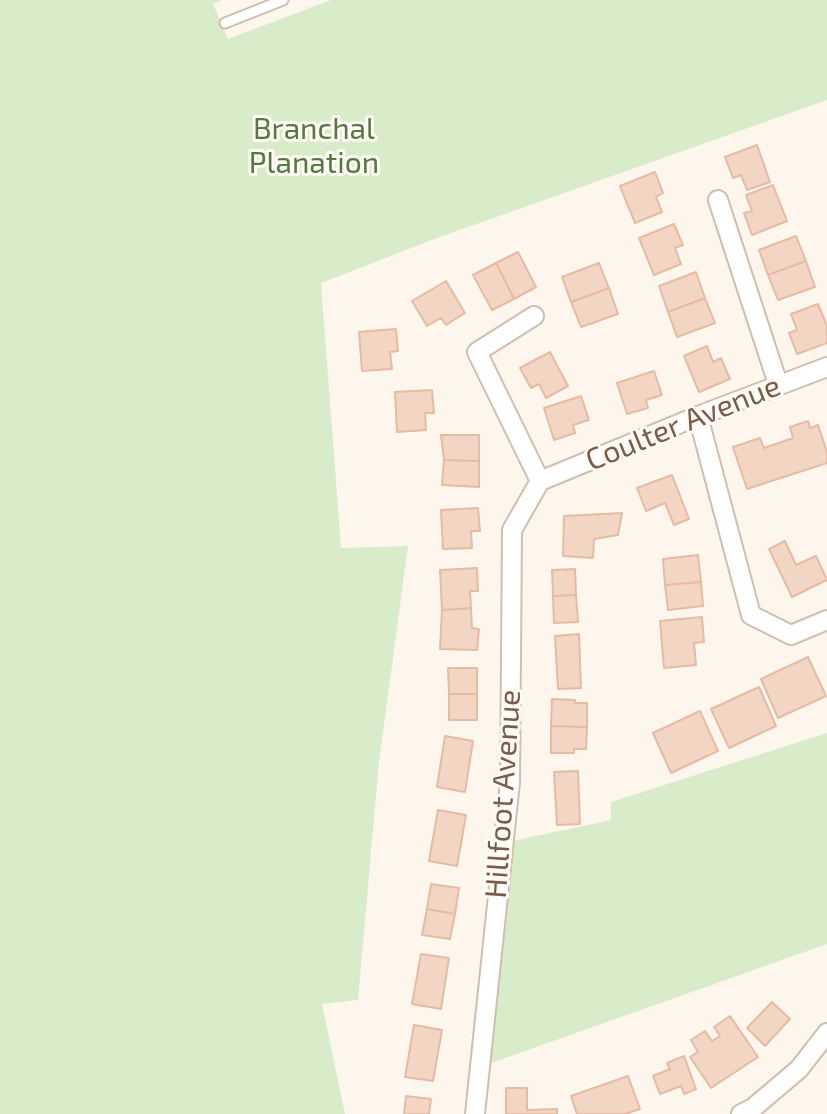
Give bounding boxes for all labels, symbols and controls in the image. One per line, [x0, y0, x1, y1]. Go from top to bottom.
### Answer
park label: Branchal Planation [249, 111, 379, 182]
street label: Coulter Avenue [580, 368, 786, 478]
street label: Hillfoot Avenue [478, 688, 528, 900]

